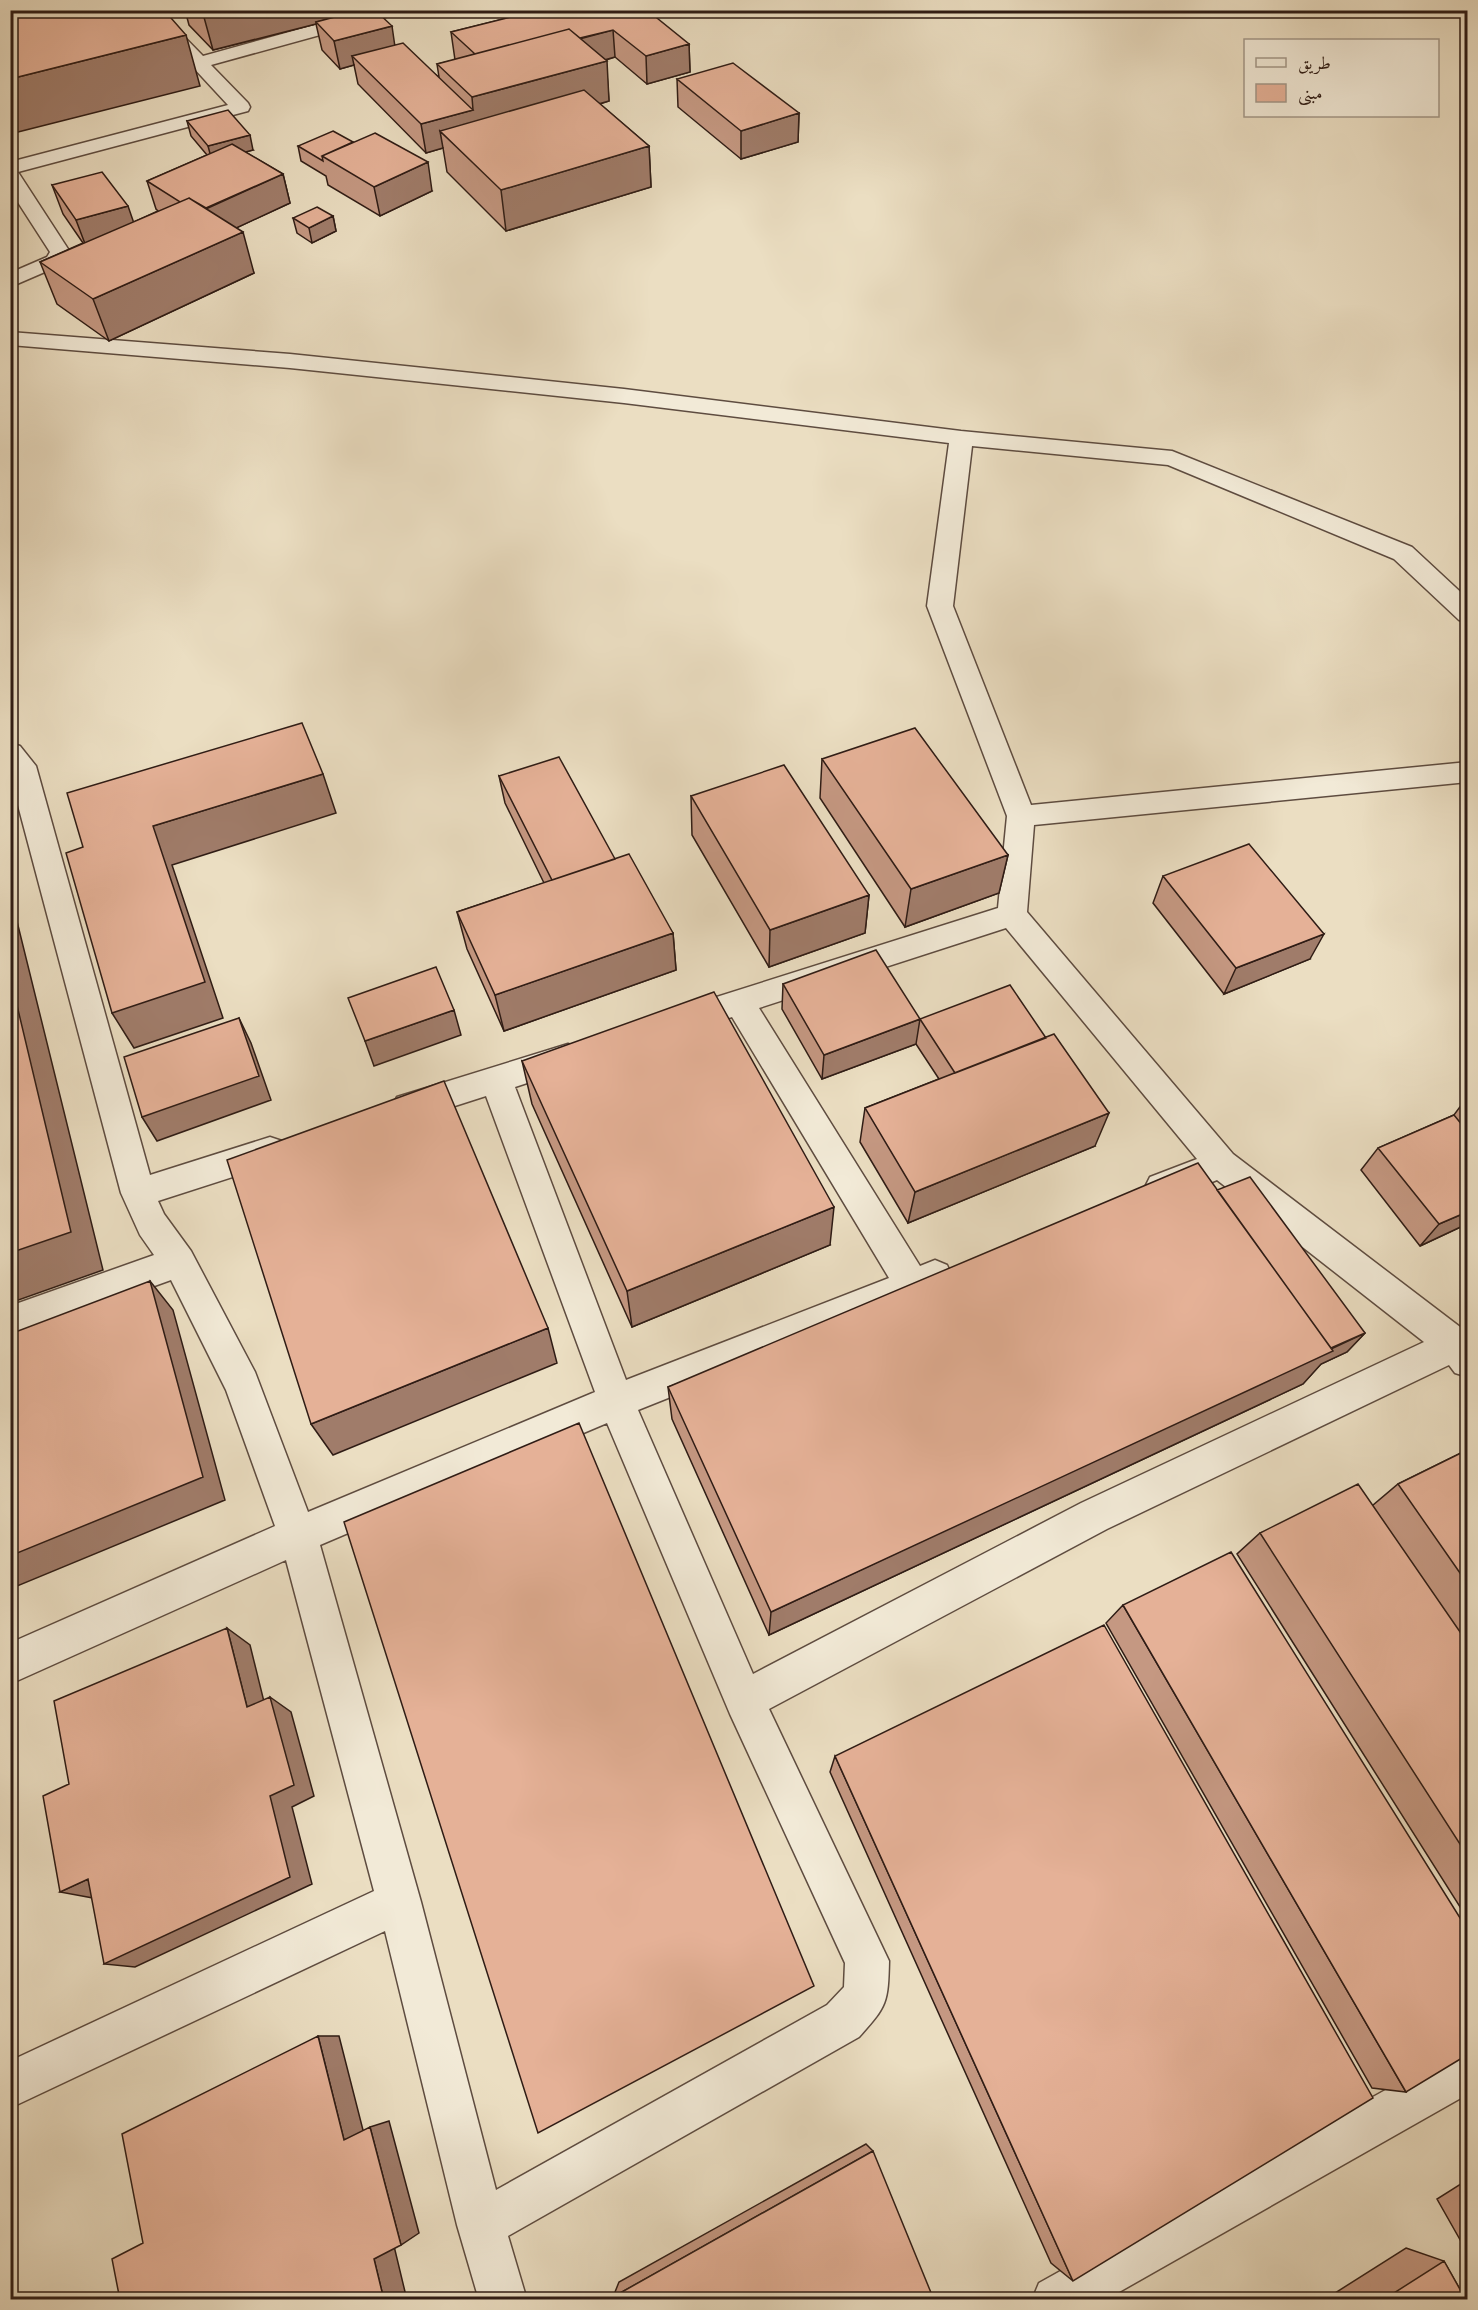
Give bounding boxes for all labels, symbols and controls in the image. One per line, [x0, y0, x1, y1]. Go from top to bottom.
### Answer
legend [1244, 39, 1439, 117]
text: طريق [1298, 52, 1331, 75]
text: مبنى [1298, 82, 1323, 106]

